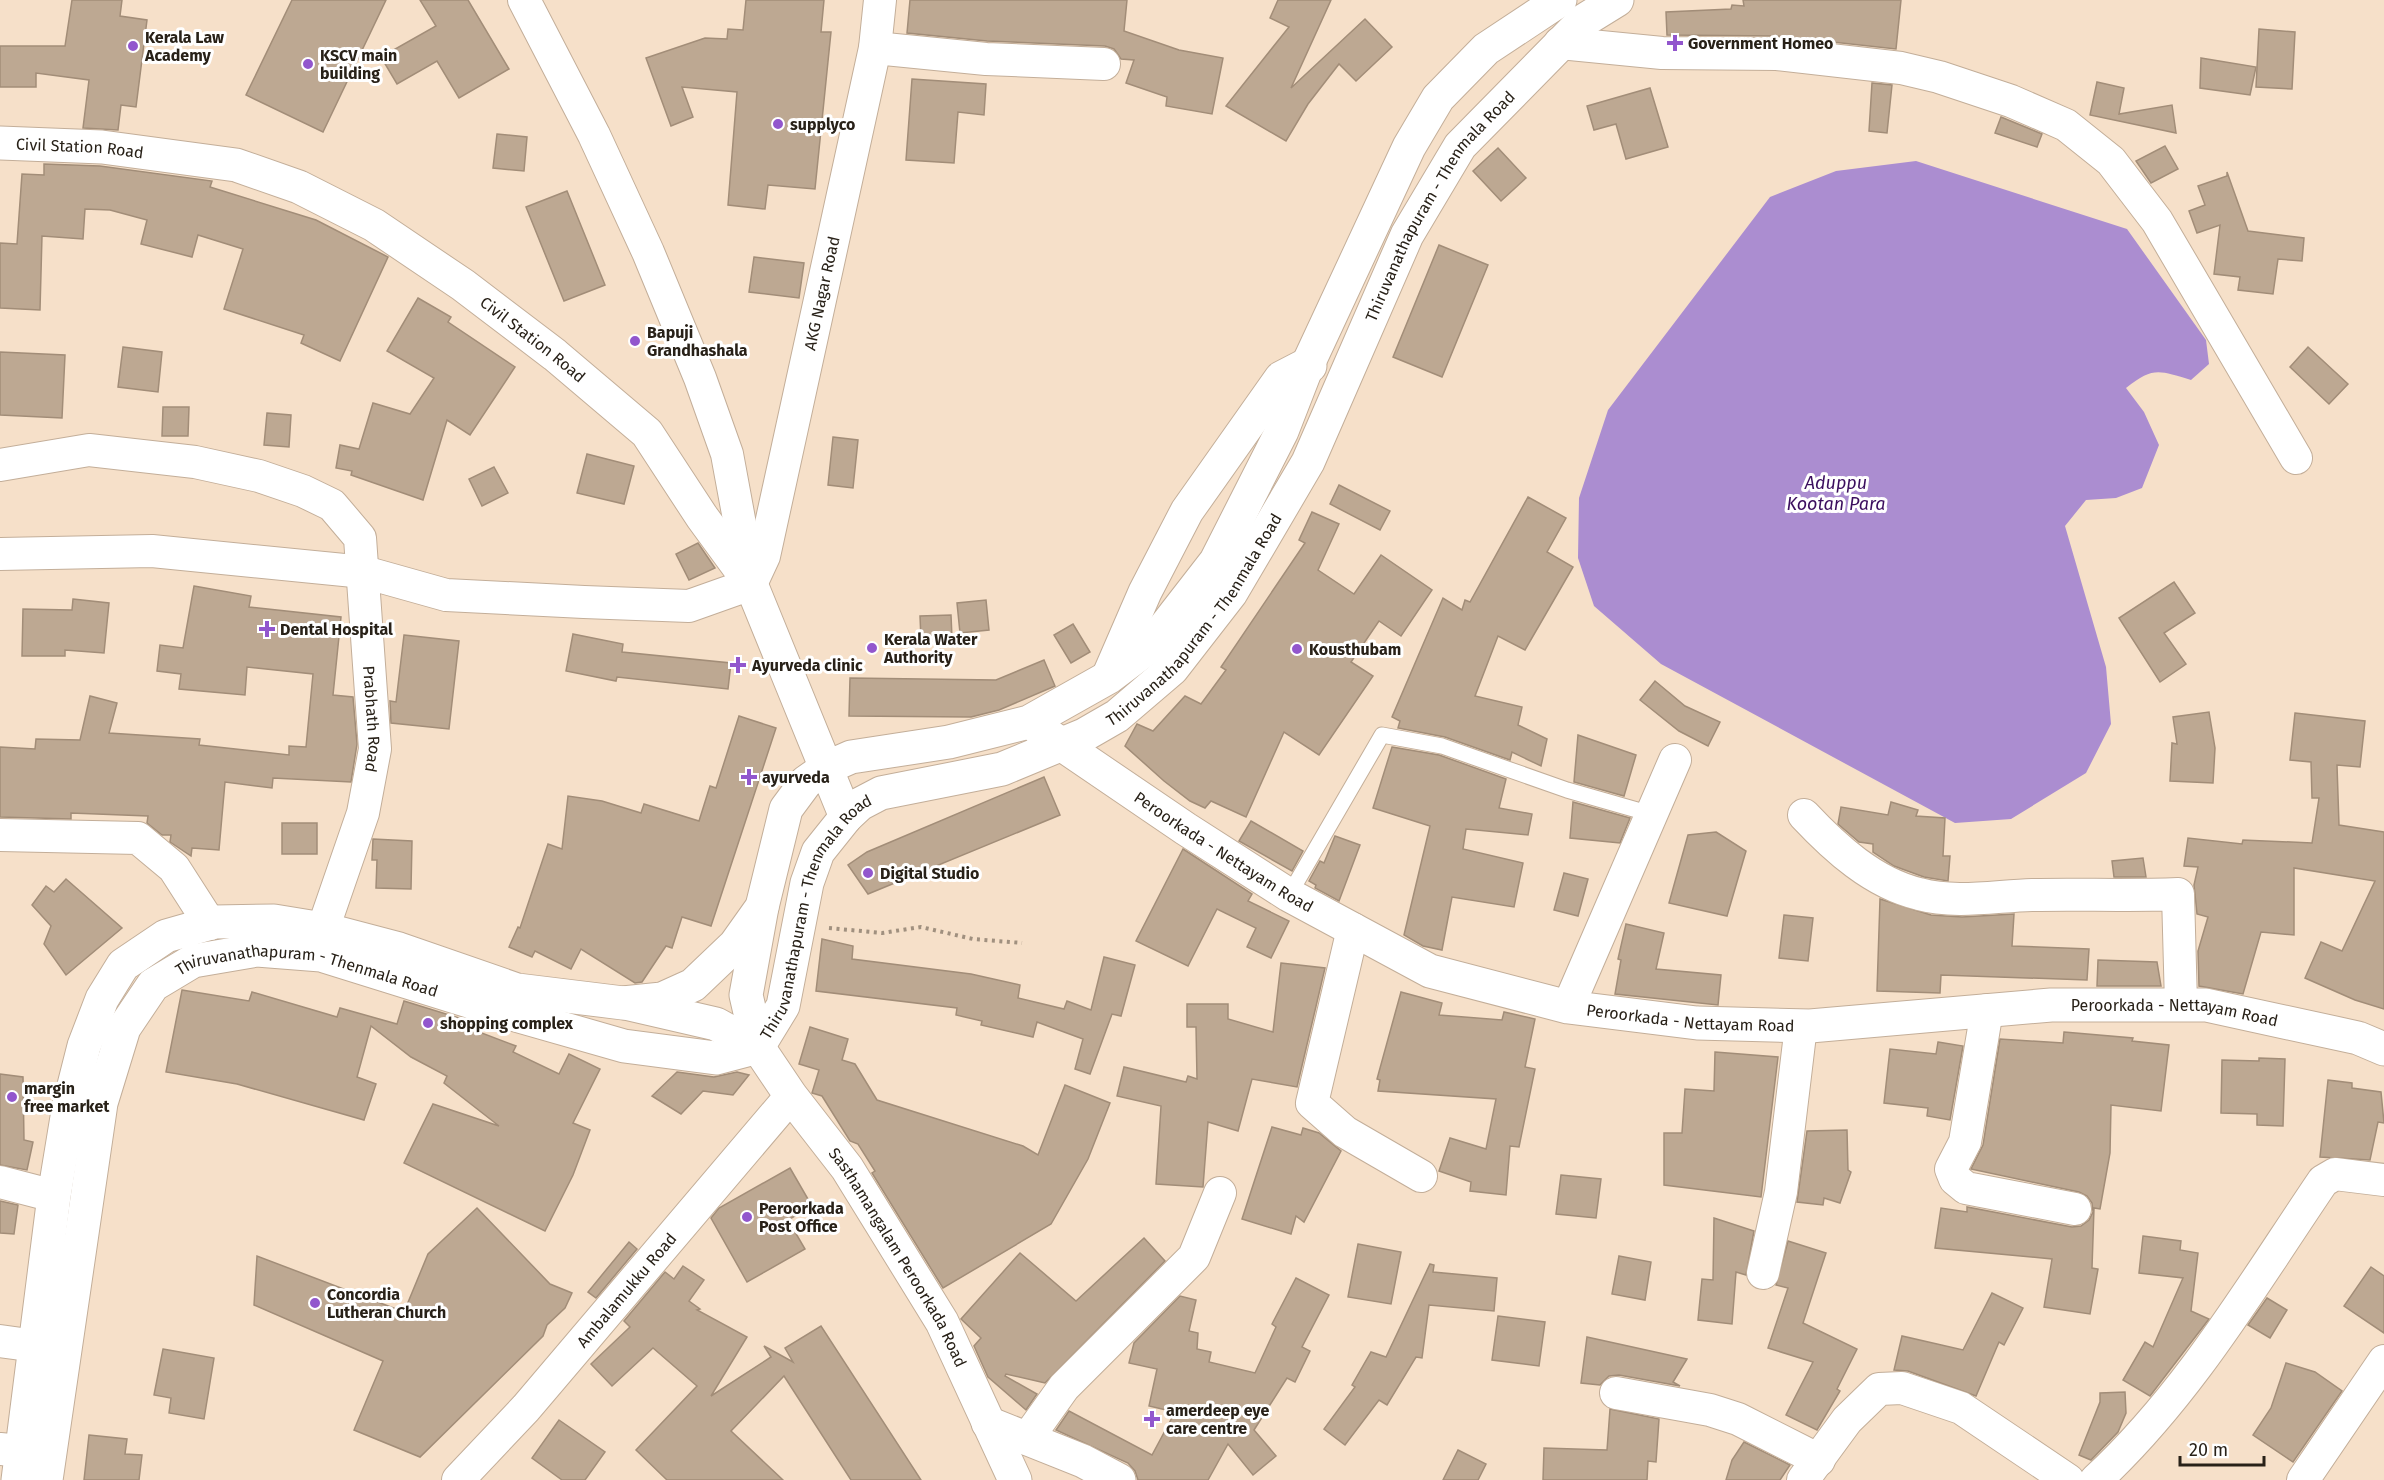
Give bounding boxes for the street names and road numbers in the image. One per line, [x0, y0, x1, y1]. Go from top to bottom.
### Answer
street label: Thiruvanathapuram - Thenmala Road [1361, 87, 1518, 324]
street label: Civil Station Road [16, 134, 145, 162]
street label: AKG Nagar Road [800, 234, 843, 352]
street label: Civil Station Road [477, 292, 589, 386]
street label: Thiruvanathapuram - Thenmala Road [1103, 510, 1285, 730]
street label: Prabhath Road [360, 665, 385, 774]
street label: Peroorkada - Nettayam Road [1131, 787, 1317, 916]
street label: Thiruvanathapuram - Thenmala Road [756, 790, 875, 1042]
street label: Thiruvanathapuram - Thenmala Road [172, 940, 440, 1000]
street label: Peroorkada - Nettayam Road [2071, 996, 2280, 1030]
street label: Peroorkada - Nettayam Road [1585, 1000, 1795, 1035]
street label: Sasthamangalam Peroorkada Road [825, 1144, 971, 1370]
street label: Ambalamukku Road [572, 1229, 680, 1351]

